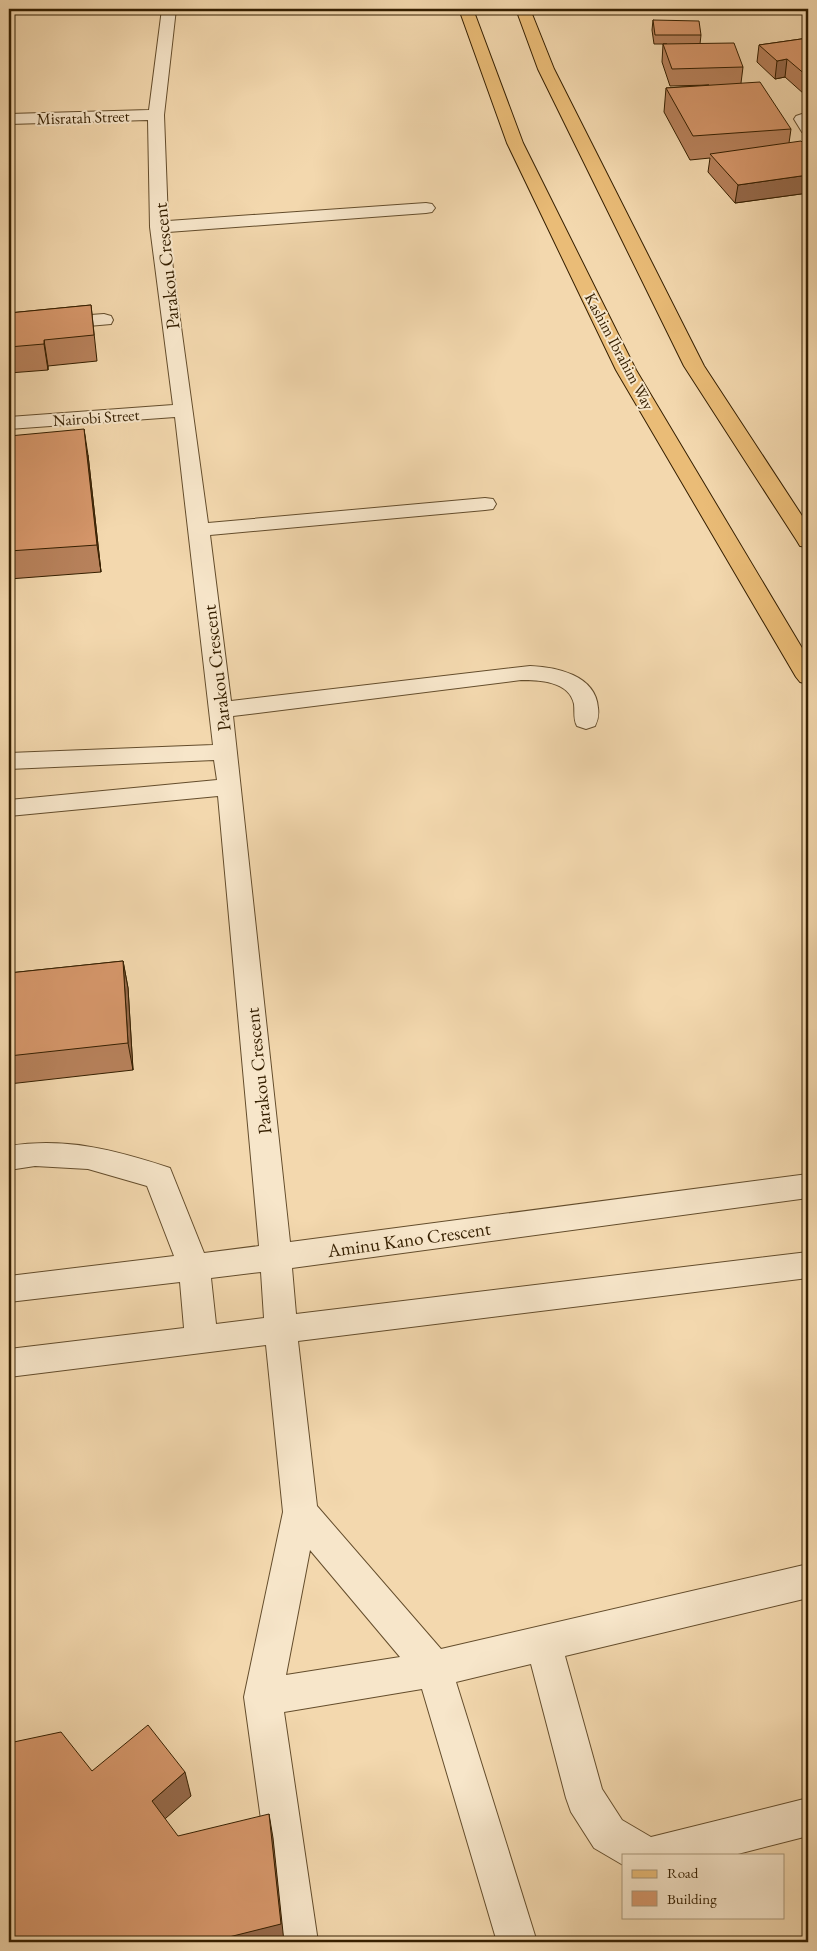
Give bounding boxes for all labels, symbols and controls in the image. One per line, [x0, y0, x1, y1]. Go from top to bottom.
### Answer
street label: Misratah Street [36, 105, 130, 130]
street label: Parakou Crescent [147, 201, 186, 331]
street label: Kashim Ibrahim Way [580, 289, 660, 414]
street label: Nairobi Street [52, 404, 140, 431]
street label: Parakou Crescent [196, 603, 237, 733]
street label: Parakou Crescent [239, 1006, 278, 1136]
street label: Aminu Kano Crescent [325, 1216, 492, 1263]
legend [622, 1854, 784, 1918]
text: Road [667, 1863, 699, 1882]
text: Building [667, 1889, 717, 1908]

